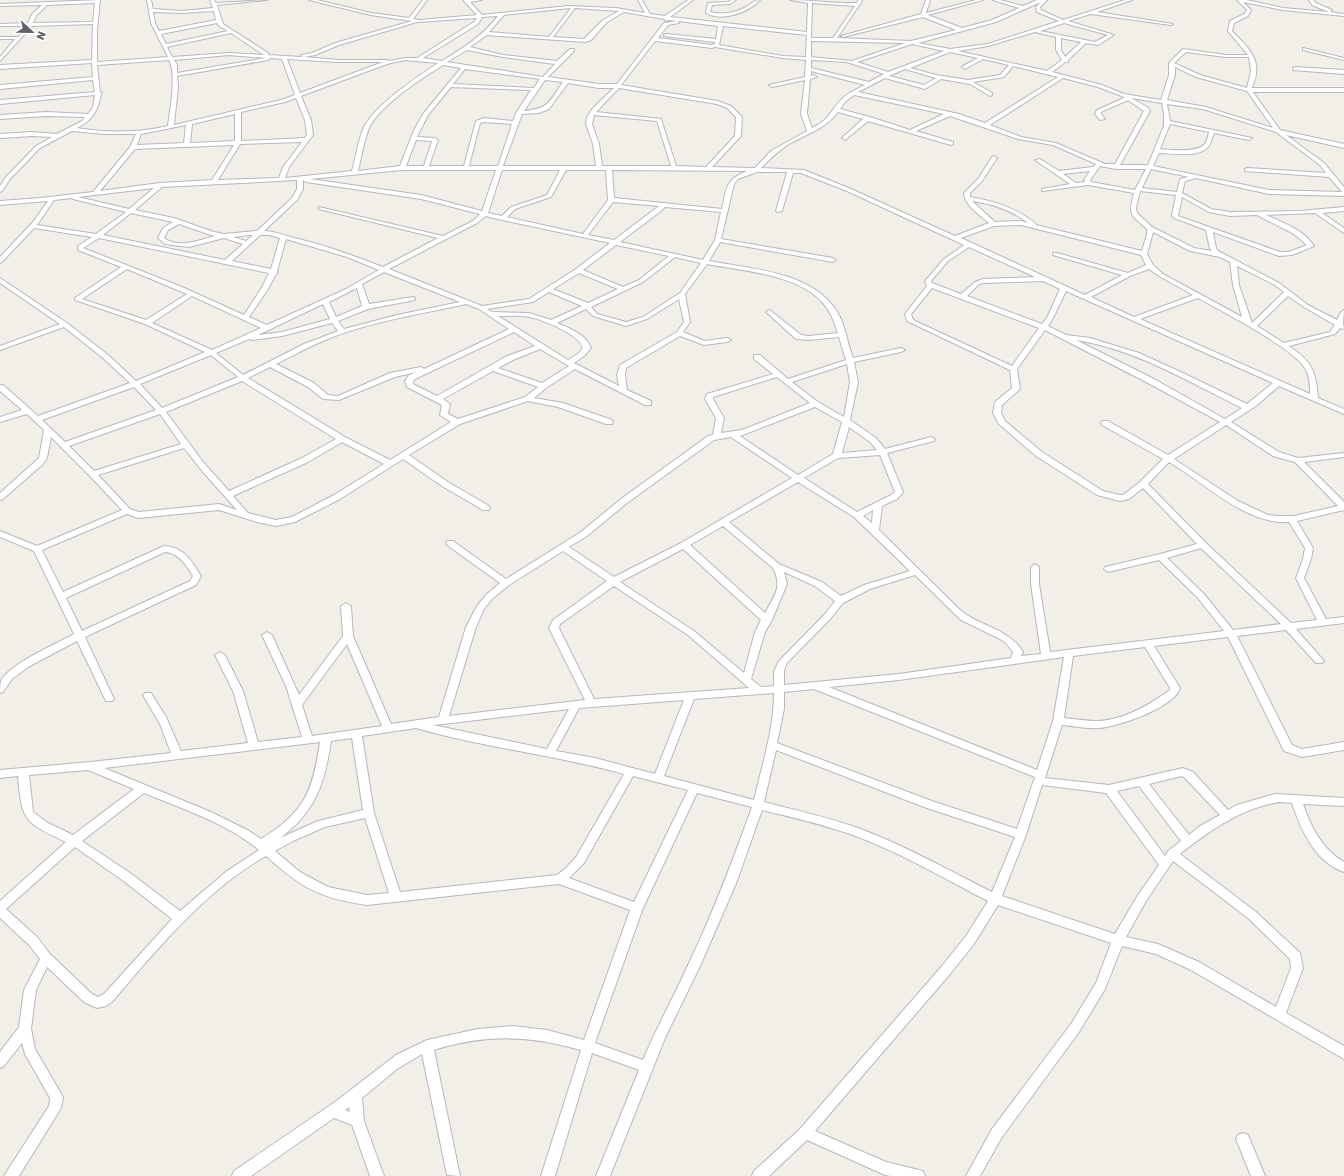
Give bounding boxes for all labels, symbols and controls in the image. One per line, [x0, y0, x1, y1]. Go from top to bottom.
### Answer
north arrow [12, 12, 52, 52]
text: N [33, 29, 48, 42]

